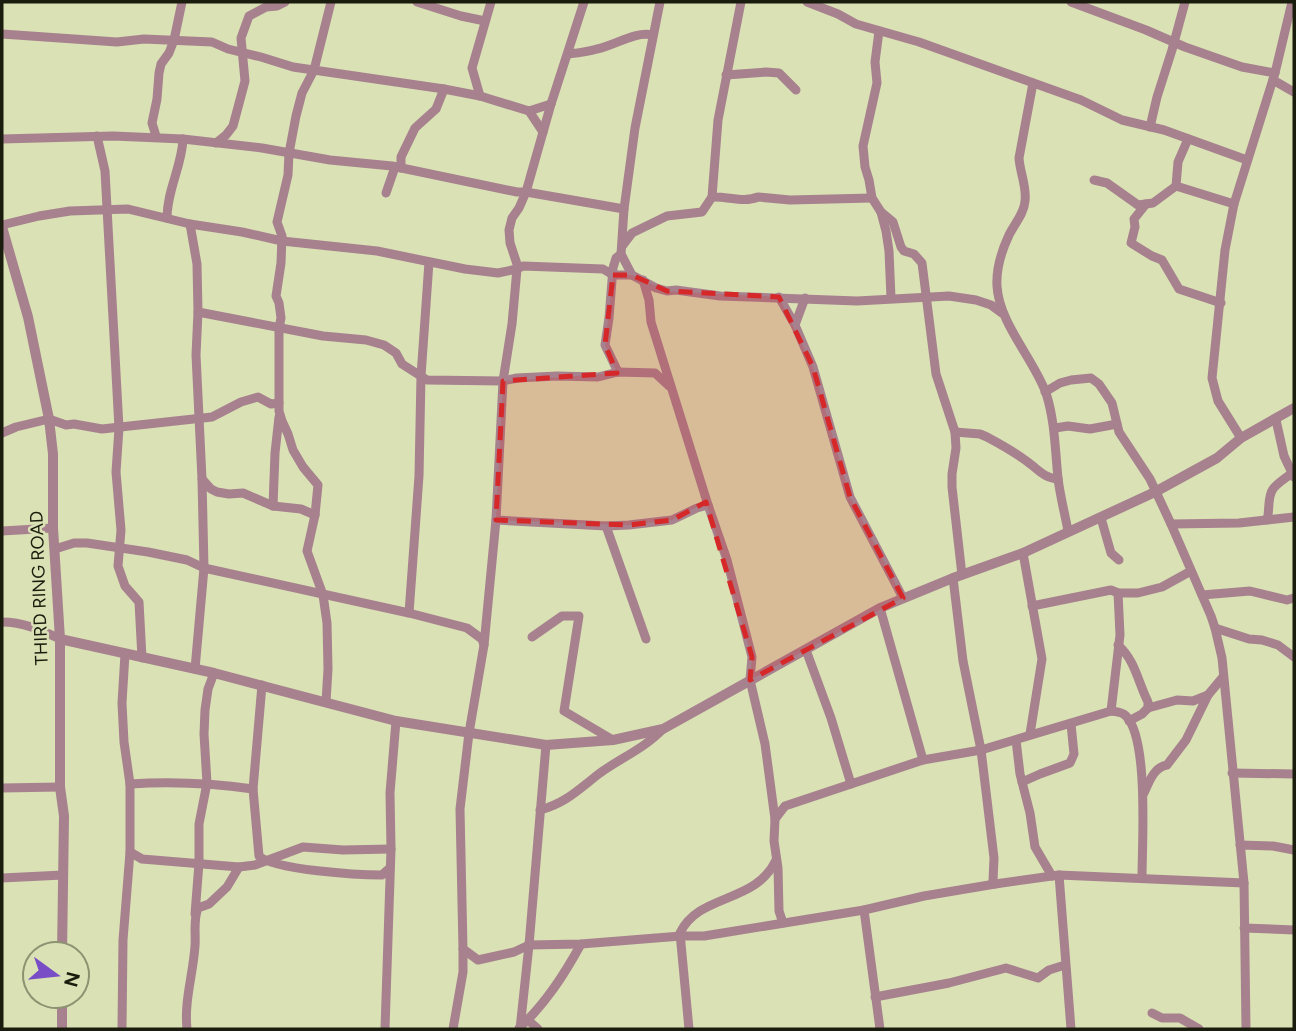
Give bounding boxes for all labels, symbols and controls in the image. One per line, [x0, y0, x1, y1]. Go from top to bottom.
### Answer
street label: THIRD RING ROAD [25, 510, 53, 666]
north arrow [21, 940, 91, 1010]
text: N [59, 969, 85, 989]

